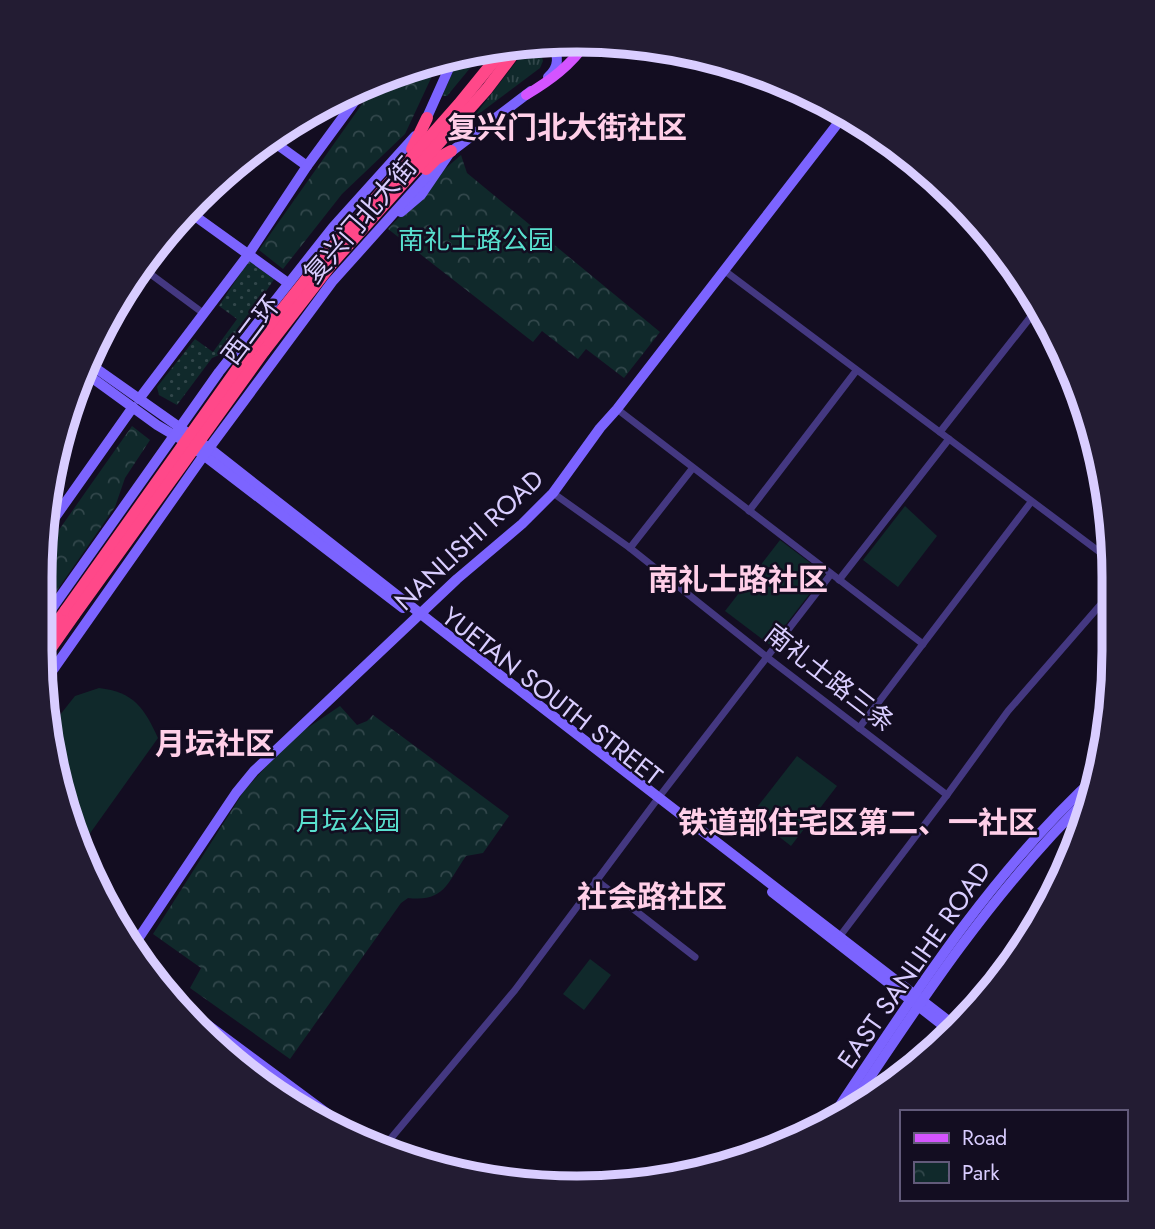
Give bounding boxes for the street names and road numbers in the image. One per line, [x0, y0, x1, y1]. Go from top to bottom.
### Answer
street label: 复兴门北大街 [294, 149, 426, 291]
street label: 西二环 [212, 287, 290, 373]
street label: NANLISHI ROAD [386, 461, 552, 619]
street label: YUETAN SOUTH STREET [434, 598, 670, 794]
street label: 南礼士路三条 [757, 615, 903, 741]
street label: EAST SANLIHE ROAD [828, 854, 1000, 1076]

